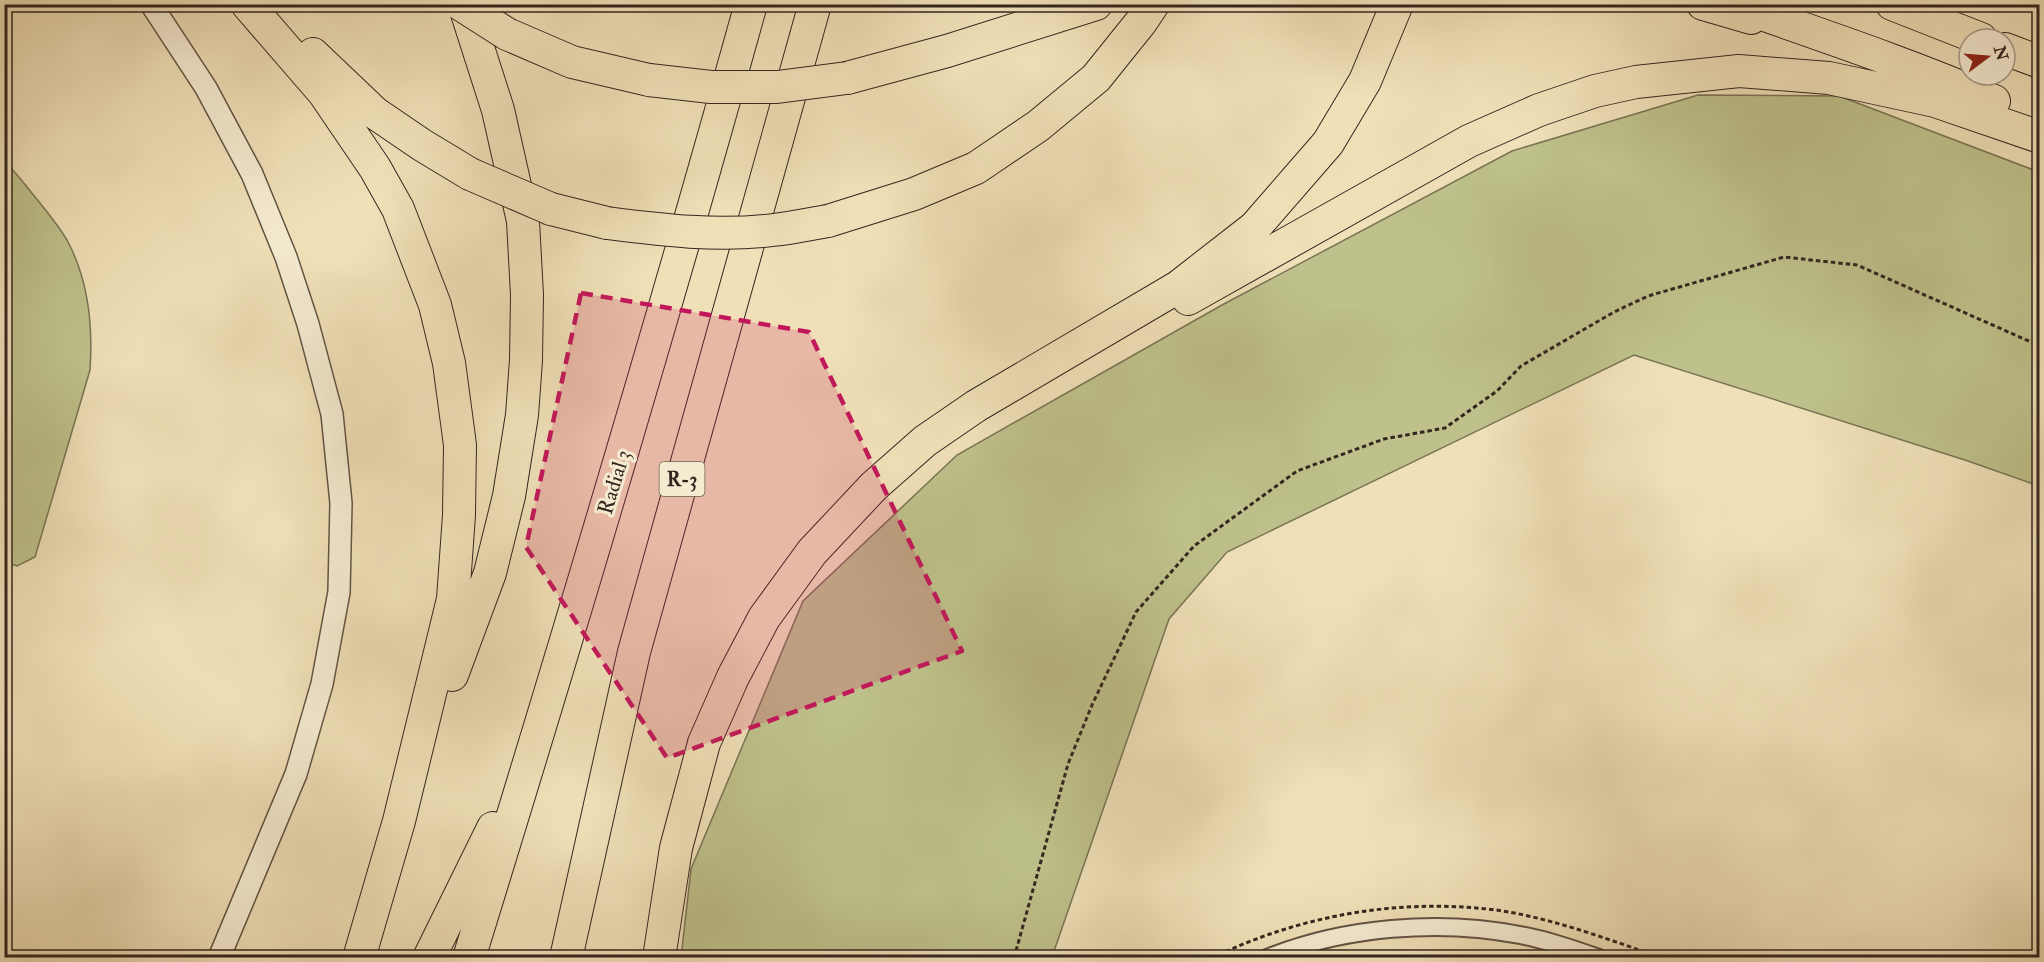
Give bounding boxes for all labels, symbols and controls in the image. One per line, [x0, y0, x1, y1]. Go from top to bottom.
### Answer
north arrow [1957, 27, 2017, 87]
text: N [1989, 43, 2012, 63]
street label: Radial 3 [592, 447, 637, 518]
road number: R-3 [660, 462, 704, 496]

